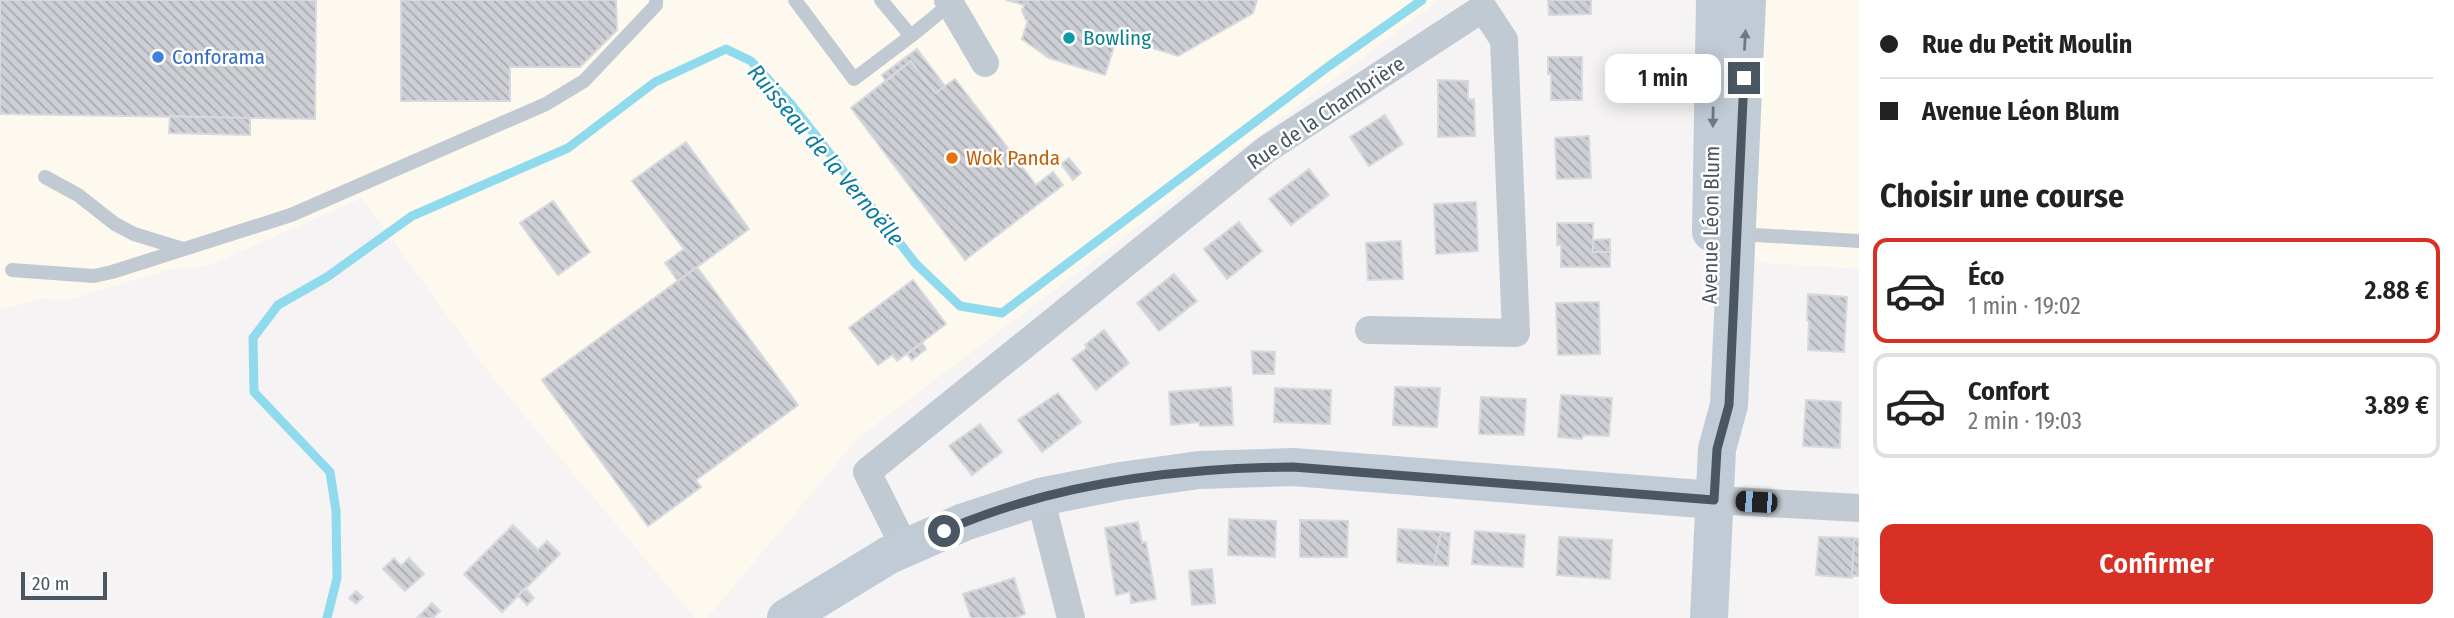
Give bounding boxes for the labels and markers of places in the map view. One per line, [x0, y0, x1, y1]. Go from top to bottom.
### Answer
place label: Bowling [1083, 25, 1151, 51]
marker: Bowling [1061, 30, 1077, 46]
place label: Conforama [172, 44, 265, 70]
marker: Conforama [150, 49, 166, 65]
place label: Wok Panda [966, 145, 1060, 171]
marker: Wok Panda [944, 150, 960, 166]

